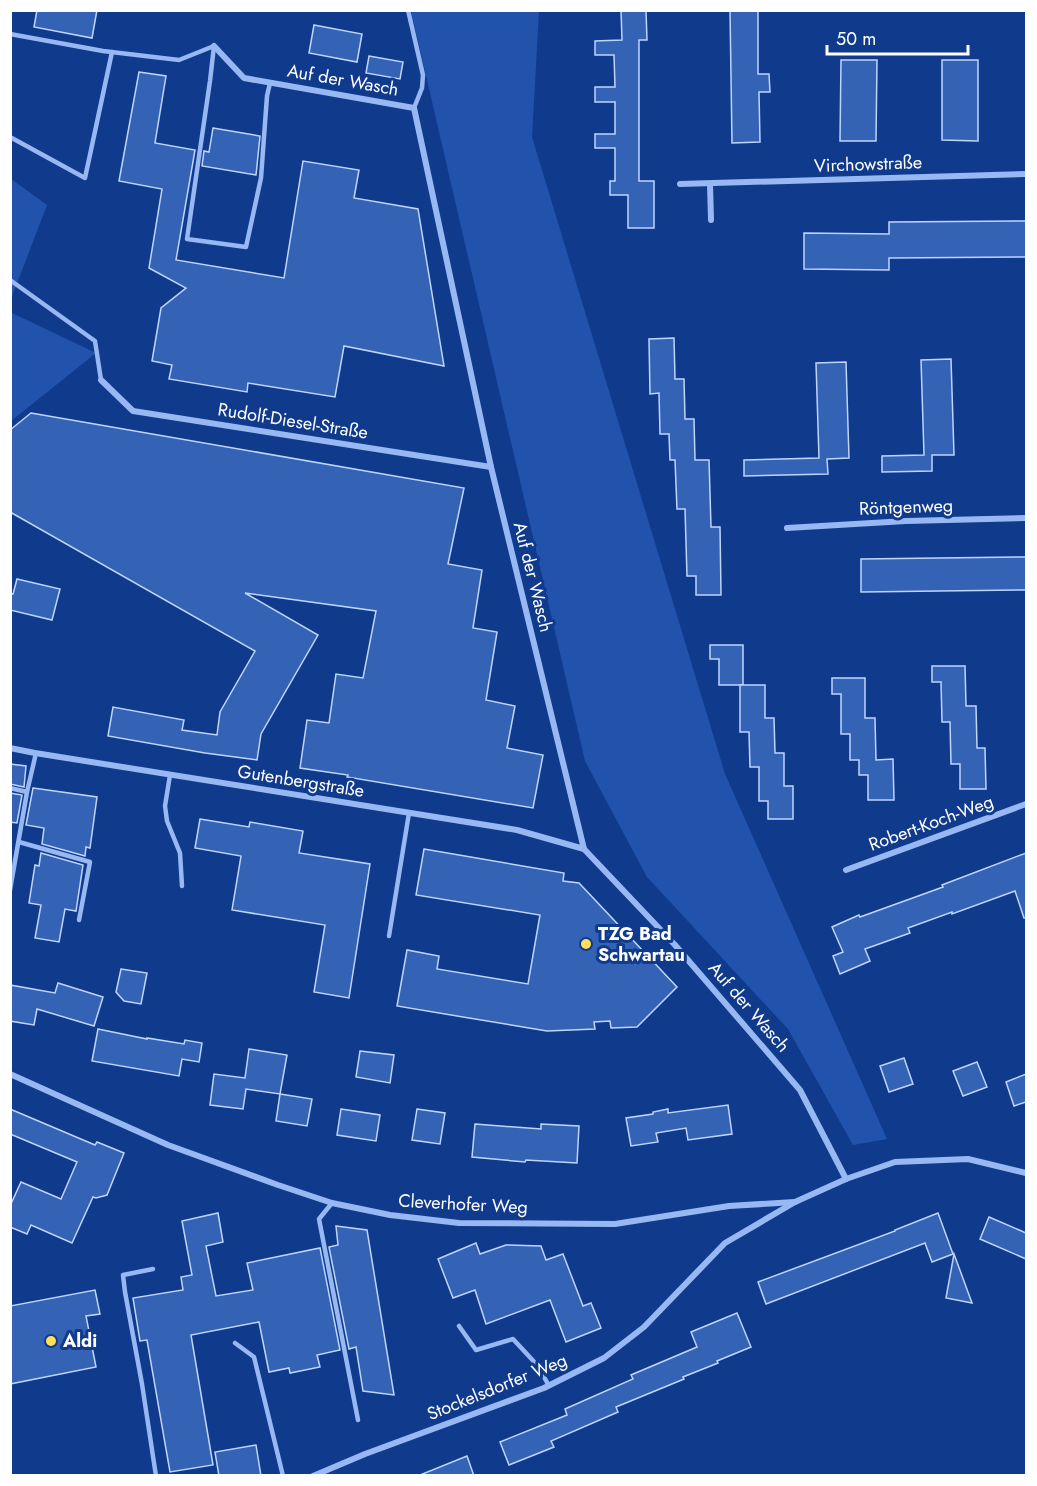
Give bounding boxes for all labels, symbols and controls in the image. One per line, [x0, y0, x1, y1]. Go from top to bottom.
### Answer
scale bar [827, 18, 968, 56]
text: 50 m [836, 26, 876, 52]
street label: Auf der Wasch [285, 57, 401, 103]
street label: Virchowstraße [813, 149, 923, 179]
street label: Rudolf-Diesel-Straße [216, 396, 370, 446]
street label: Röntgenweg [859, 492, 953, 522]
street label: Auf der Wasch [507, 519, 559, 635]
street label: Gutenbergstraße [236, 758, 366, 804]
street label: Robert-Koch-Weg [865, 788, 997, 858]
place label: TZG Bad Schwartau [598, 921, 685, 968]
marker: TZG Bad Schwartau [579, 937, 593, 951]
street label: Auf der Wasch [702, 956, 796, 1058]
street label: Cleverhofer Weg [398, 1188, 528, 1220]
place label: Aldi [62, 1328, 97, 1354]
marker: Aldi [44, 1334, 58, 1348]
street label: Stockelsdorfer Weg [423, 1347, 571, 1427]

